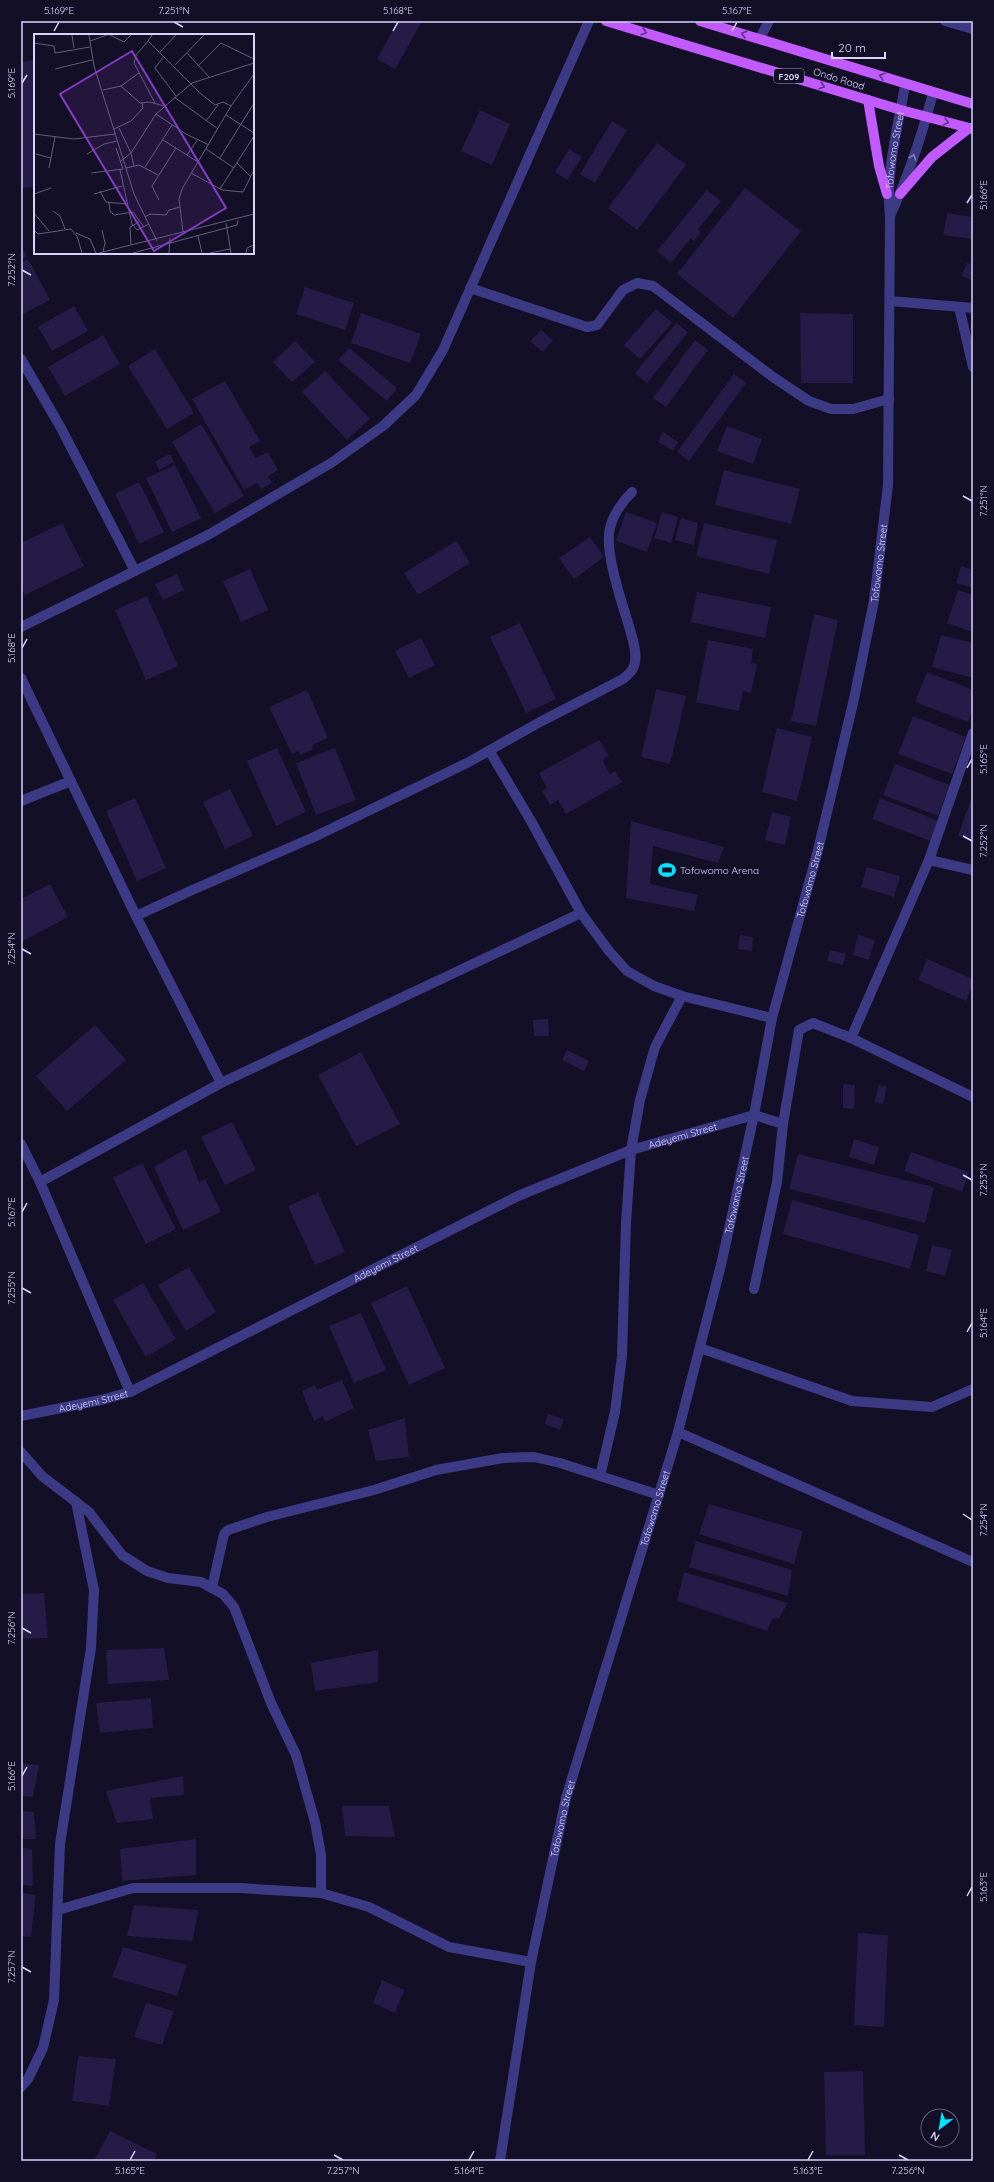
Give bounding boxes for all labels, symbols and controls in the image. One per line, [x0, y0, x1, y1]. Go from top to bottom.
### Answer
text: 5.169°E [44, 4, 74, 17]
text: 7.251°N [158, 4, 190, 17]
text: 5.168°E [383, 4, 413, 17]
text: 5.167°E [722, 4, 752, 17]
one-way arrow [640, 27, 647, 36]
one-way arrow [741, 30, 748, 39]
inset map [34, 34, 254, 254]
scale bar [832, 34, 885, 60]
text: 20 m [838, 40, 866, 55]
street label: Ondo Road [812, 65, 866, 93]
text: 5.169°E [5, 68, 18, 98]
road number: F209 [774, 69, 804, 83]
one-way arrow [879, 73, 886, 81]
one-way arrow [818, 81, 825, 90]
street label: Tofowomo Street [882, 109, 907, 190]
one-way arrow [943, 117, 950, 126]
one-way arrow [908, 154, 916, 161]
text: 5.166°E [977, 180, 990, 210]
text: 7.252°N [5, 253, 18, 287]
text: 7.251°N [977, 485, 990, 517]
street label: Tofowomo Street [867, 523, 890, 603]
text: 5.168°E [5, 633, 18, 663]
text: 5.165°E [977, 744, 990, 774]
text: 7.252°N [977, 824, 990, 858]
street label: Tofowomo Street [793, 839, 827, 919]
sports icon: Tofowomo Arena [657, 860, 677, 880]
place label: Tofowomo Arena [680, 864, 759, 877]
text: 7.254°N [5, 932, 18, 966]
street label: Adeyemi Street [647, 1119, 719, 1151]
street label: Tofowomo Street [722, 1154, 751, 1235]
text: 7.253°N [977, 1163, 990, 1197]
text: 5.167°E [5, 1197, 18, 1227]
street label: Adeyemi Street [351, 1241, 421, 1285]
text: 7.255°N [5, 1271, 18, 1305]
text: 5.164°E [977, 1308, 990, 1338]
street label: Adeyemi Street [58, 1386, 130, 1415]
street label: Tofowomo Street [637, 1468, 673, 1548]
text: 7.254°N [977, 1503, 990, 1537]
text: 7.256°N [5, 1611, 18, 1645]
text: 5.166°E [5, 1761, 18, 1791]
street label: Tofowomo Street [547, 1778, 578, 1859]
text: 5.163°E [977, 1872, 990, 1902]
text: 7.257°N [5, 1950, 18, 1984]
north arrow [920, 2108, 960, 2148]
text: N [928, 2128, 942, 2145]
text: 5.165°E [115, 2164, 145, 2177]
text: 7.257°N [326, 2164, 360, 2177]
text: 5.164°E [454, 2164, 484, 2177]
text: 5.163°E [793, 2164, 823, 2177]
text: 7.256°N [891, 2164, 925, 2177]

